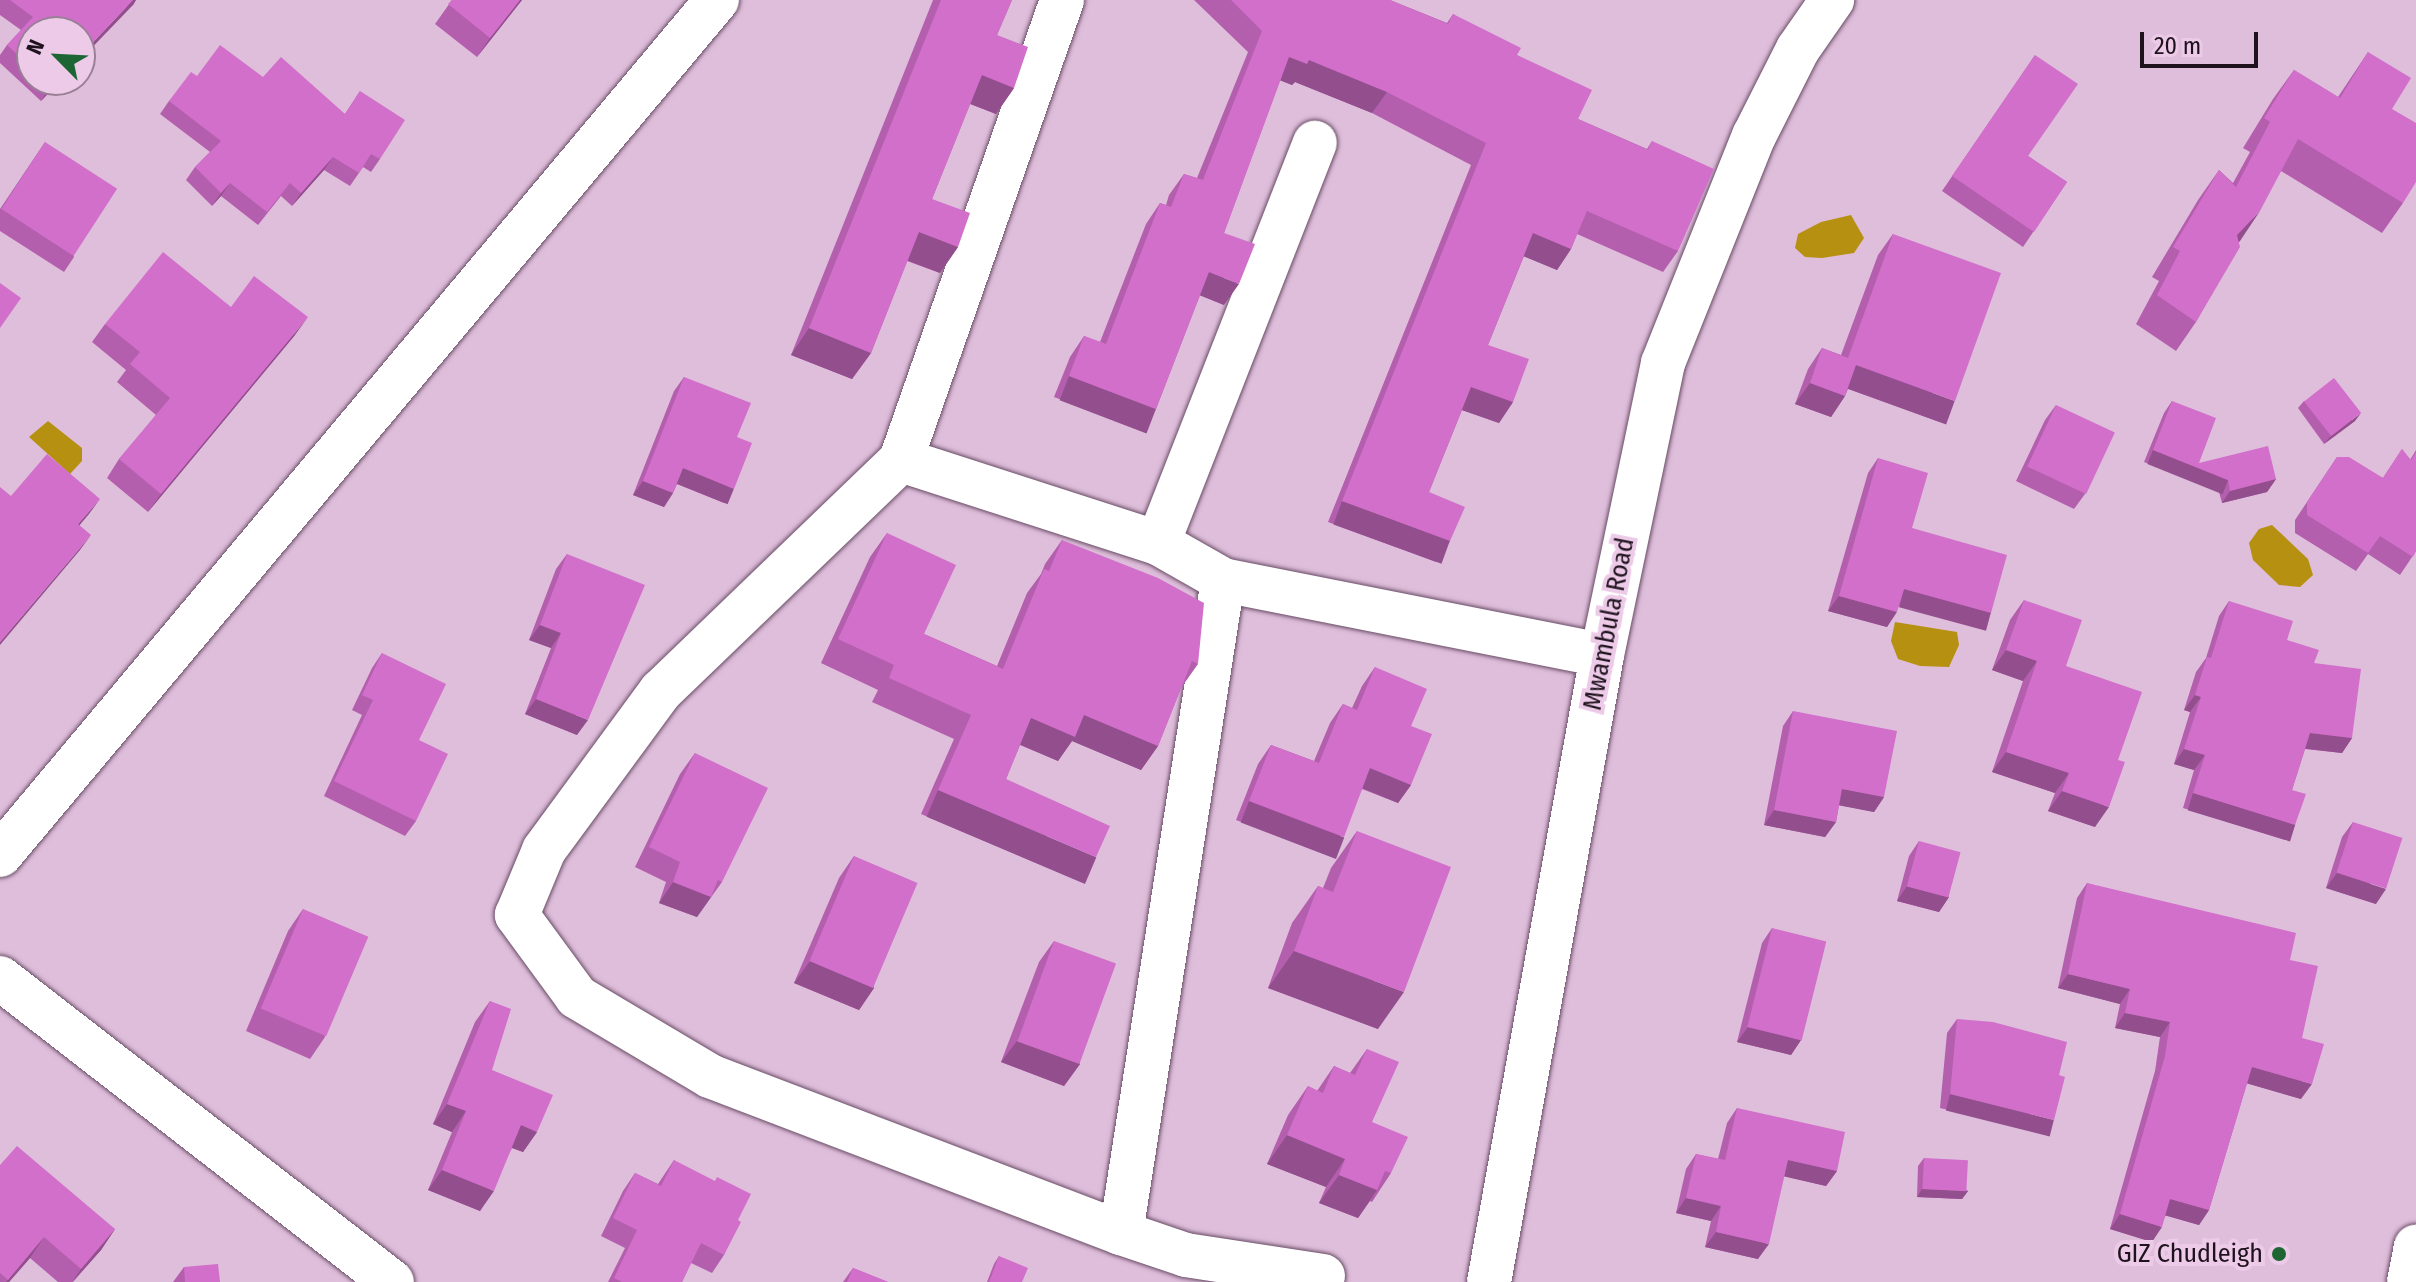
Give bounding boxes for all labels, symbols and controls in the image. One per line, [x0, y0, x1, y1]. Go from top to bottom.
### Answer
north arrow [16, 16, 96, 96]
scale bar [2144, 16, 2262, 66]
text: 20 m [2154, 32, 2201, 60]
text: N [20, 35, 50, 58]
street label: Mwambula Road [1577, 535, 1641, 713]
place label: GIZ Chudleigh [2117, 1238, 2263, 1270]
marker: GIZ Chudleigh [2270, 1245, 2288, 1263]

